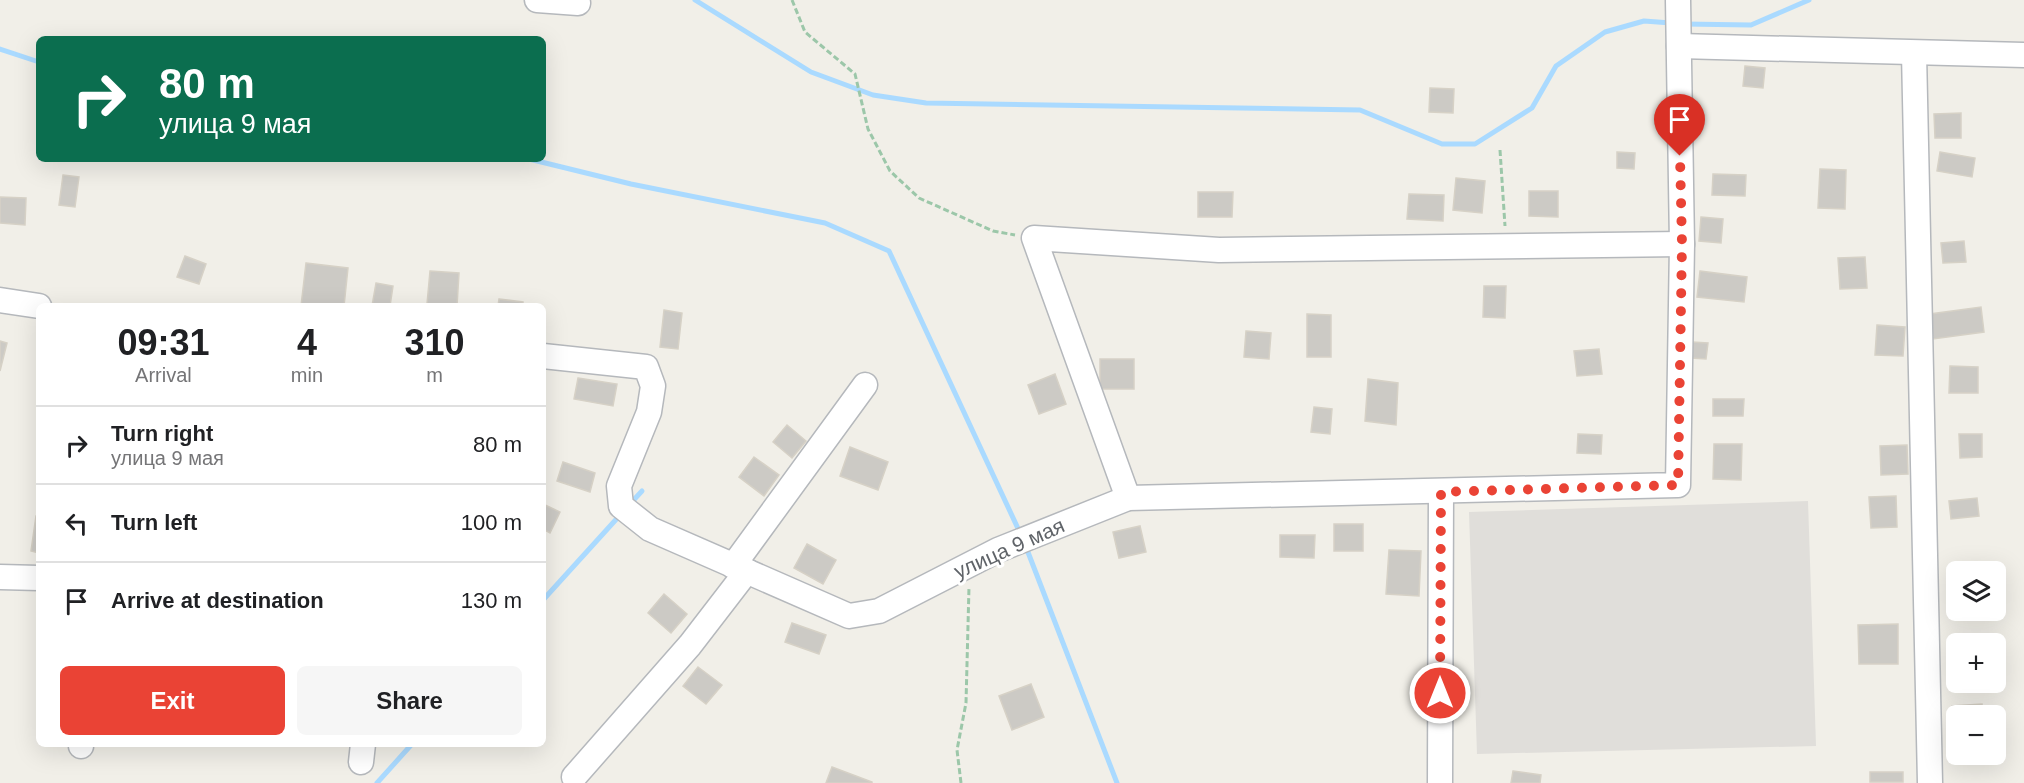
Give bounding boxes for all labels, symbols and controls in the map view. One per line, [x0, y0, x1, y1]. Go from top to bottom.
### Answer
icon: right [60, 60, 138, 138]
text: 80 m [159, 60, 255, 107]
pin [1654, 94, 1705, 156]
icon: arrive [1663, 103, 1696, 136]
text: улица 9 мая [159, 109, 311, 139]
text: 09:31 [117, 322, 209, 363]
text: 4 [297, 322, 317, 363]
text: 310 [404, 322, 465, 363]
text: Arrival [135, 364, 192, 386]
text: min [291, 364, 323, 386]
text: m [426, 364, 443, 386]
text: Turn right [111, 421, 213, 446]
icon: right [60, 429, 93, 462]
text: 80 m [473, 432, 522, 457]
text: улица 9 мая [111, 447, 224, 469]
icon: left [60, 507, 93, 540]
text: Turn left [111, 510, 197, 535]
text: 100 m [461, 510, 522, 535]
street label: улица 9 мая [950, 513, 1068, 583]
map controls [1946, 561, 2006, 765]
button: layers [1946, 561, 2006, 621]
icon: arrive [60, 585, 93, 618]
text: Arrive at destination [111, 588, 324, 613]
text: 130 m [461, 588, 522, 613]
button: + [1946, 633, 2006, 693]
position arrow [1408, 661, 1472, 725]
button: Exit [60, 666, 285, 735]
button: Share [297, 666, 522, 735]
button: − [1946, 705, 2006, 765]

